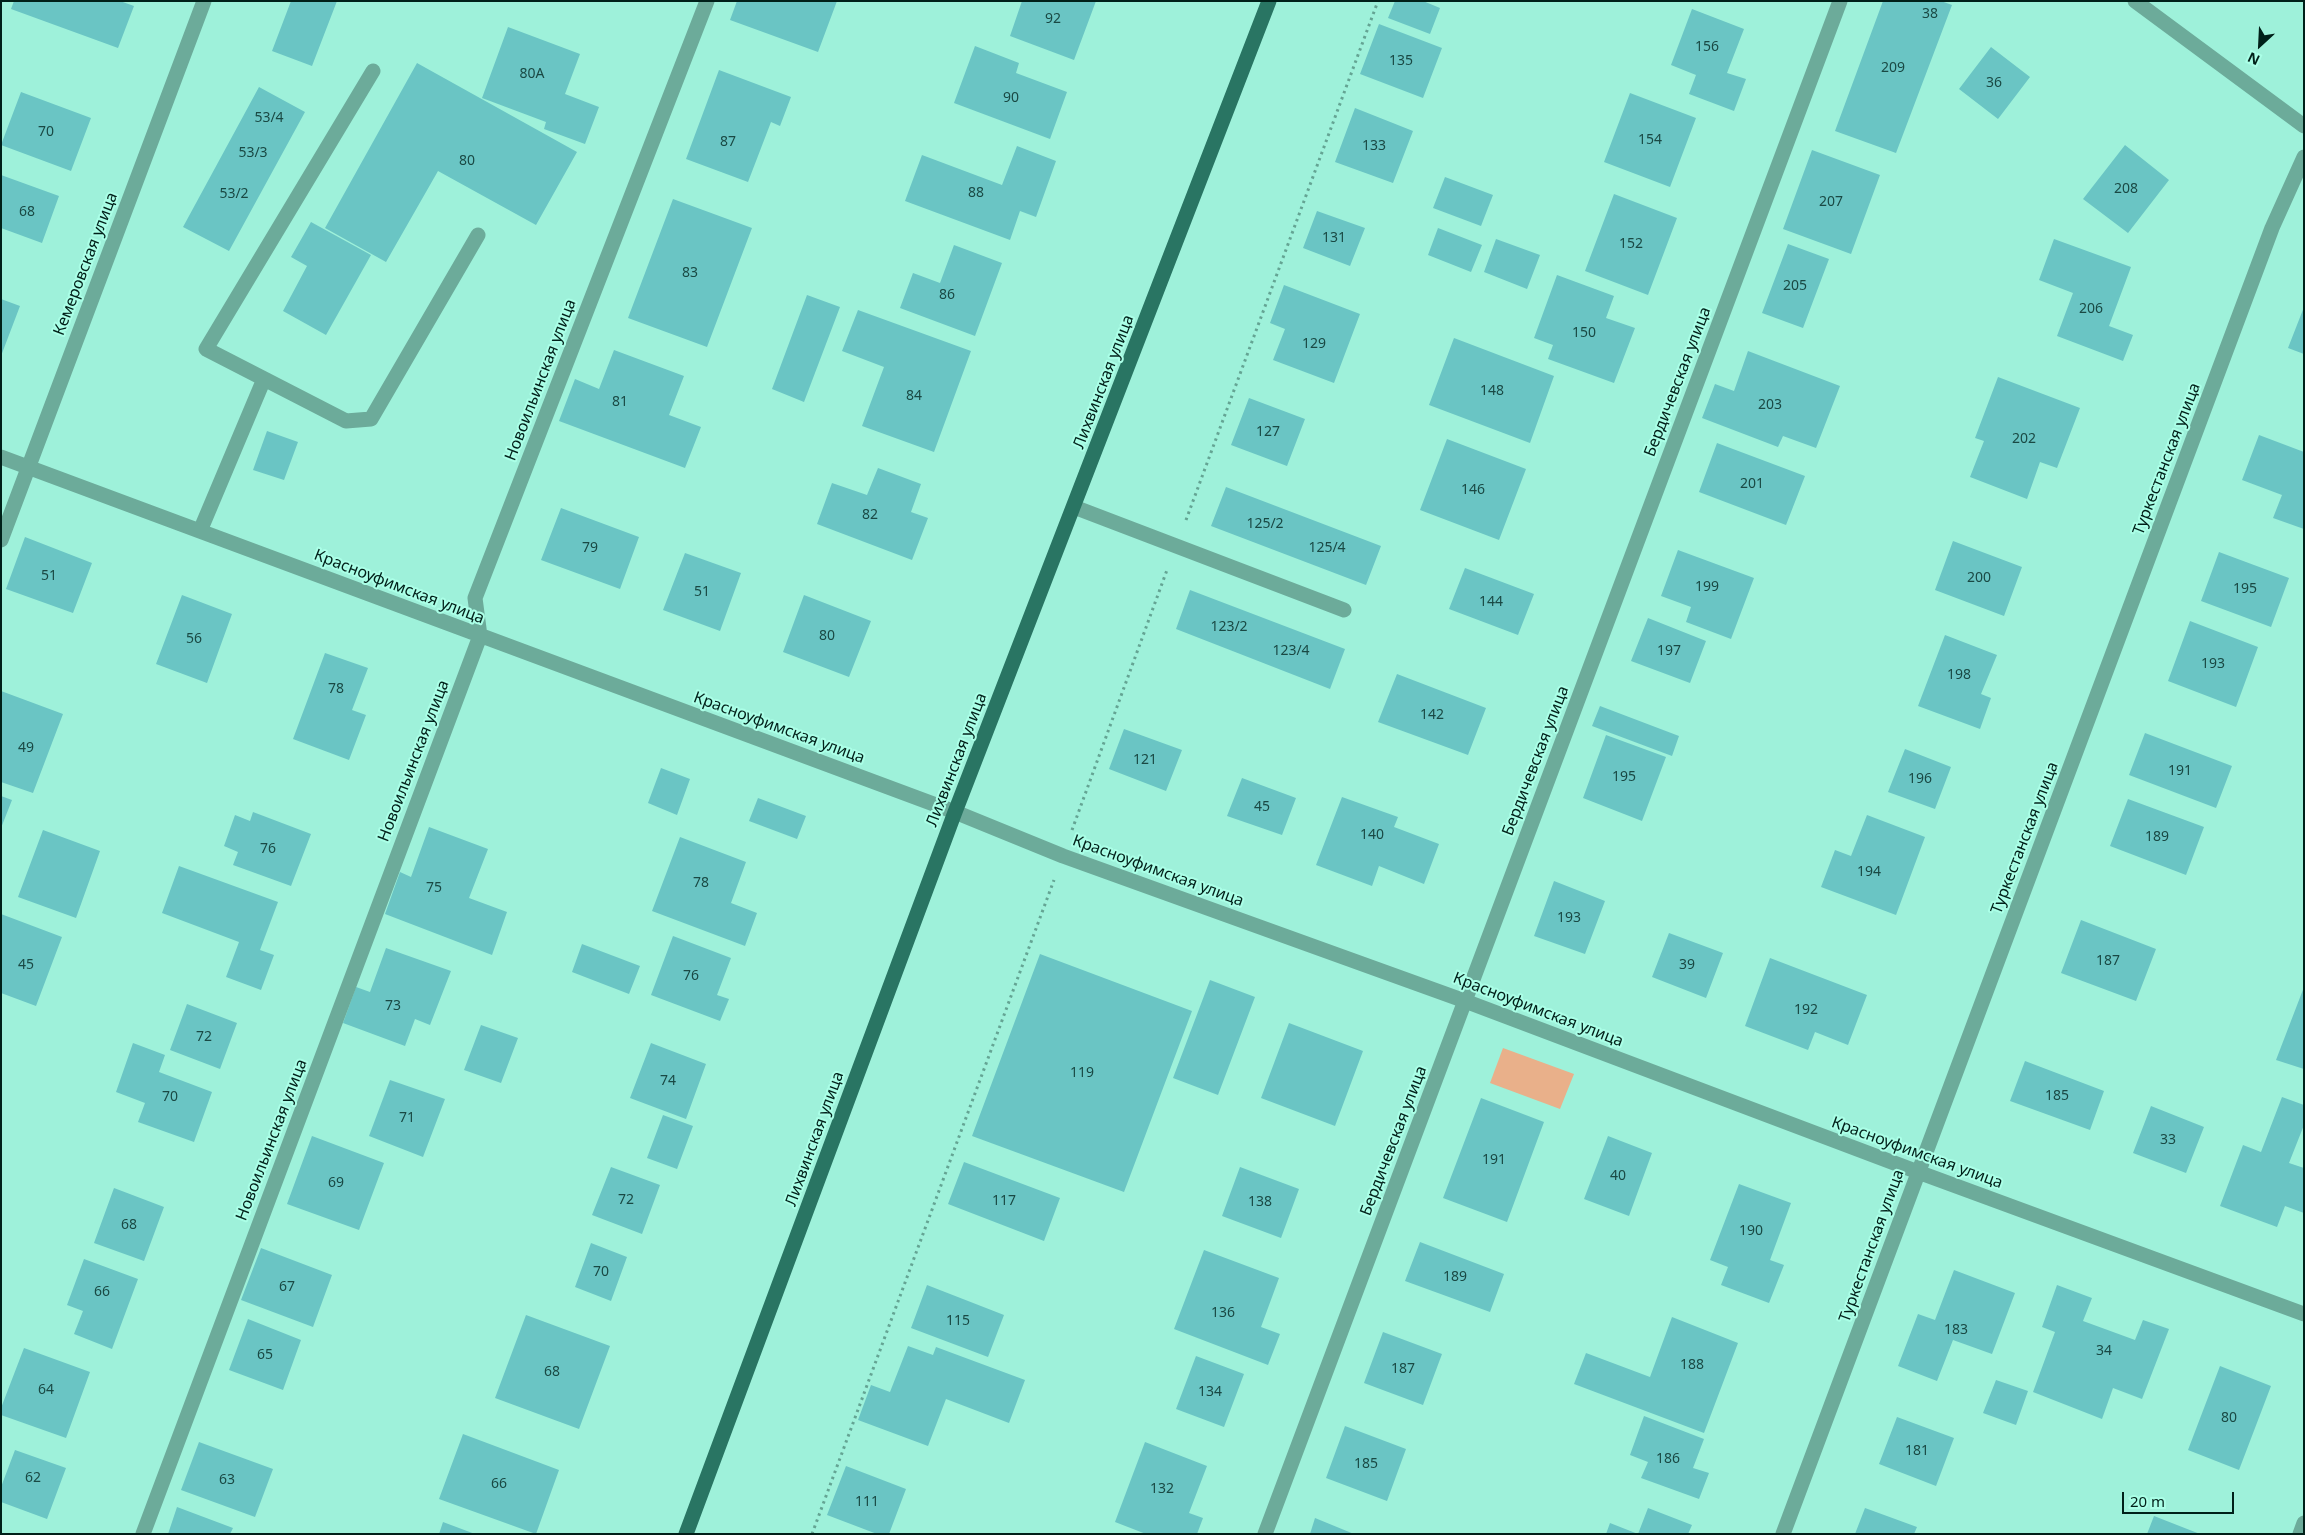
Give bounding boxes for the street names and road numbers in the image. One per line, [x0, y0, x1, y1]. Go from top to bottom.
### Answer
street label: Кемеровская улица [50, 190, 122, 338]
street label: Новоильинская улица [501, 297, 581, 463]
street label: Бердичевская улица [1641, 304, 1715, 460]
street label: Лихвинская улица [1070, 312, 1138, 452]
street label: Туркестанская улица [2129, 380, 2205, 538]
street label: Красноуфимская улица [311, 546, 487, 628]
street label: Новоильинская улица [374, 678, 454, 844]
street label: Бердичевская улица [1499, 683, 1573, 839]
street label: Красноуфимская улица [691, 688, 867, 768]
street label: Лихвинская улица [923, 690, 991, 830]
street label: Туркестанская улица [1987, 759, 2063, 917]
street label: Красноуфимская улица [1070, 831, 1246, 911]
street label: Красноуфимская улица [1450, 969, 1626, 1051]
street label: Новоильинская улица [232, 1057, 312, 1223]
street label: Бердичевская улица [1357, 1063, 1431, 1219]
street label: Лихвинская улица [782, 1069, 848, 1209]
street label: Красноуфимская улица [1829, 1113, 2005, 1193]
street label: Туркестанская улица [1835, 1167, 1909, 1325]

